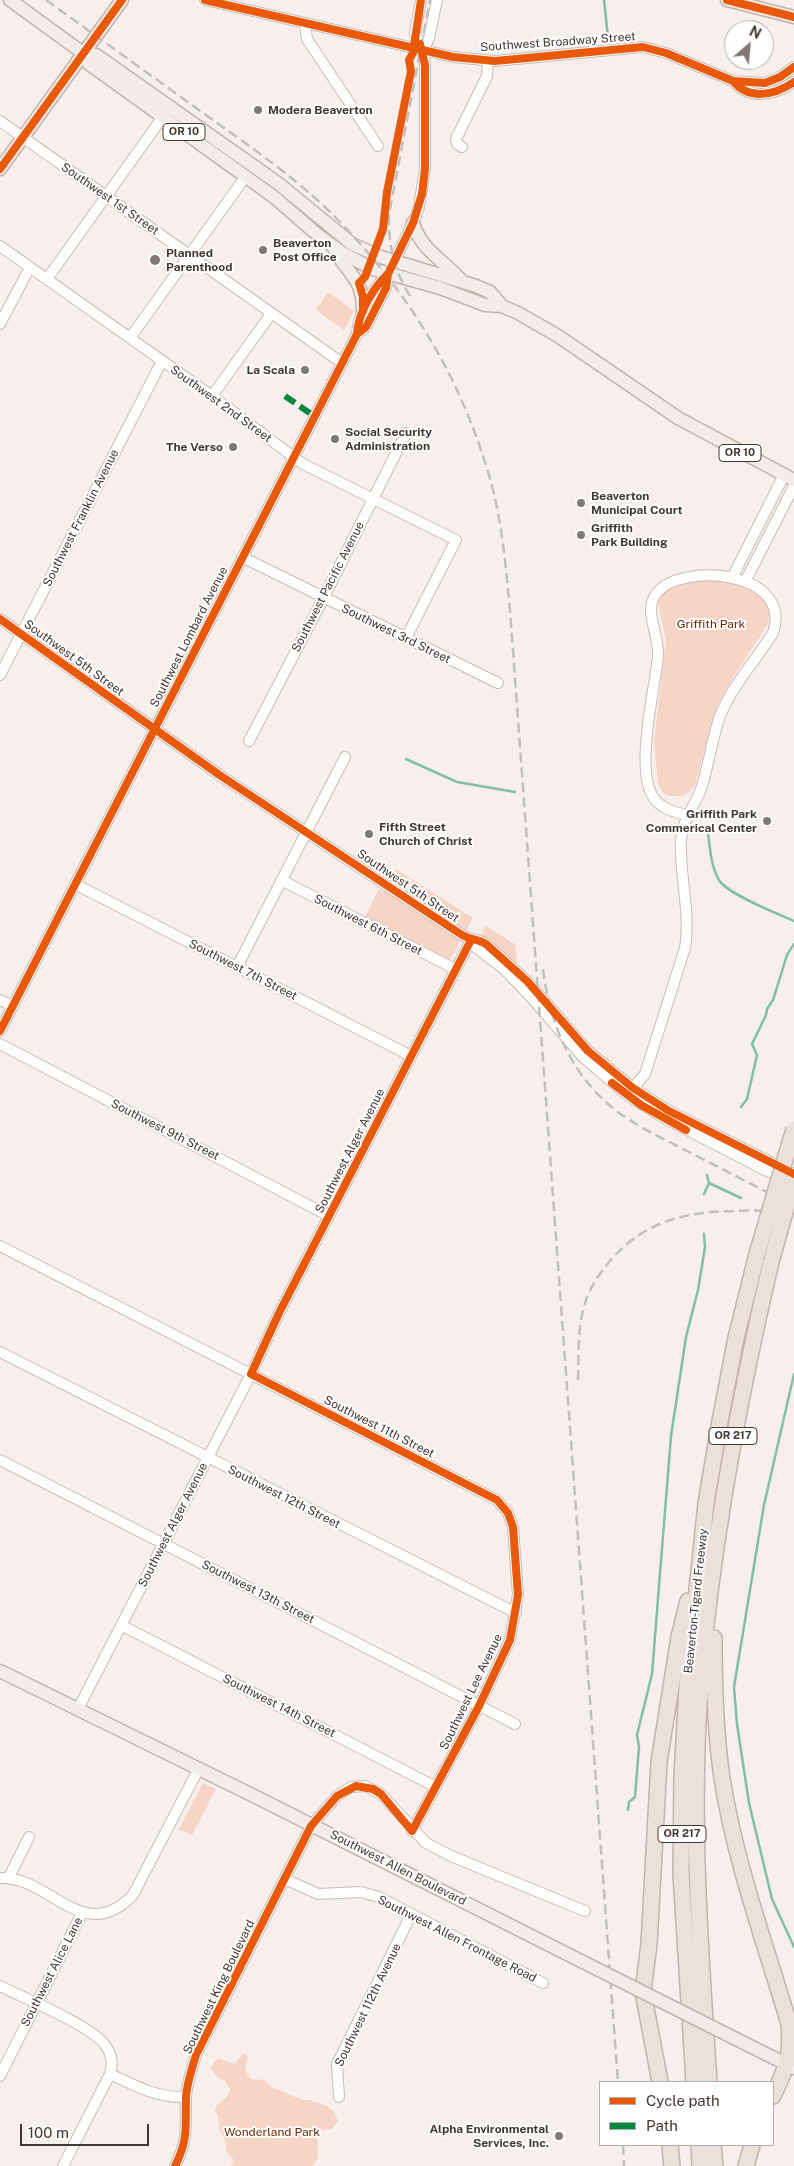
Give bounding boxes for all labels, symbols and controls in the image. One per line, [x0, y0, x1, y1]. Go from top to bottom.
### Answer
north arrow [724, 20, 774, 70]
text: N [747, 23, 764, 42]
street label: Southwest Broadway Street [480, 29, 636, 55]
place label: Modera Beaverton [268, 103, 373, 117]
marker: Modera Beaverton [252, 104, 264, 116]
road number: OR 10 [163, 124, 205, 140]
street label: Southwest 1st Street [58, 160, 162, 238]
place label: Beaverton Post Office [273, 236, 337, 264]
marker: Beaverton Post Office [257, 244, 269, 256]
place label: Planned Parenthood [166, 246, 232, 274]
marker: Planned Parenthood [148, 253, 162, 267]
street label: Southwest 2nd Street [167, 362, 275, 446]
place label: La Scala [246, 363, 295, 377]
marker: La Scala [299, 364, 311, 376]
place label: Social Security Administration [345, 425, 432, 453]
marker: Social Security Administration [329, 433, 341, 445]
place label: The Verso [166, 440, 223, 454]
marker: The Verso [227, 441, 239, 453]
road number: OR 10 [719, 444, 761, 462]
street label: Southwest Franklin Avenue [40, 447, 122, 589]
place label: Beaverton Municipal Court [591, 489, 683, 517]
marker: Beaverton Municipal Court [575, 497, 587, 509]
street label: Southwest Pacific Avenue [289, 519, 367, 655]
place label: Griffith Park Building [591, 521, 668, 549]
marker: Griffith Park Building [575, 529, 587, 541]
street label: Southwest Lombard Avenue [147, 564, 231, 710]
street label: Southwest 3rd Street [339, 601, 453, 667]
street label: Southwest 5th Street [21, 617, 127, 699]
park label: Griffith Park [677, 617, 745, 631]
place label: Griffith Park Commerical Center [646, 807, 757, 835]
marker: Griffith Park Commerical Center [761, 815, 773, 827]
place label: Fifth Street Church of Christ [379, 820, 473, 848]
marker: Fifth Street Church of Christ [363, 828, 375, 840]
street label: Southwest 5th Street [354, 847, 462, 925]
street label: Southwest 6th Street [311, 891, 425, 959]
street label: Southwest 7th Street [187, 936, 299, 1004]
street label: Southwest Alger Avenue [312, 1086, 388, 1216]
street label: Southwest 9th Street [108, 1096, 222, 1164]
street label: Southwest 11th Street [321, 1393, 437, 1461]
road number: OR 217 [709, 1428, 757, 1444]
street label: Southwest Alger Avenue [135, 1460, 211, 1590]
street label: Southwest 12th Street [225, 1462, 343, 1532]
street label: Beaverton-Tigard Freeway [681, 1528, 711, 1674]
street label: Southwest 13th Street [199, 1557, 317, 1627]
street label: Southwest Lee Avenue [437, 1632, 505, 1752]
street label: Southwest 14th Street [220, 1671, 338, 1741]
road number: OR 217 [658, 1826, 706, 1842]
street label: Southwest Allen Boulevard [328, 1827, 468, 1909]
street label: Southwest Allen Frontage Road [375, 1893, 539, 1985]
street label: Southwest Alice Lane [18, 1915, 86, 2029]
street label: Southwest King Boulevard [180, 1918, 258, 2056]
street label: Southwest 112th Avenue [332, 1941, 404, 2069]
legend [599, 2081, 774, 2146]
text: Cycle path [646, 2092, 720, 2109]
scale bar [22, 2114, 151, 2146]
text: Path [646, 2117, 678, 2134]
place label: Alpha Environmental Services, Inc. [429, 2122, 549, 2150]
text: 100 m [28, 2124, 69, 2141]
park label: Wonderland Park [224, 2125, 320, 2139]
marker: Alpha Environmental Services, Inc. [553, 2130, 565, 2142]

